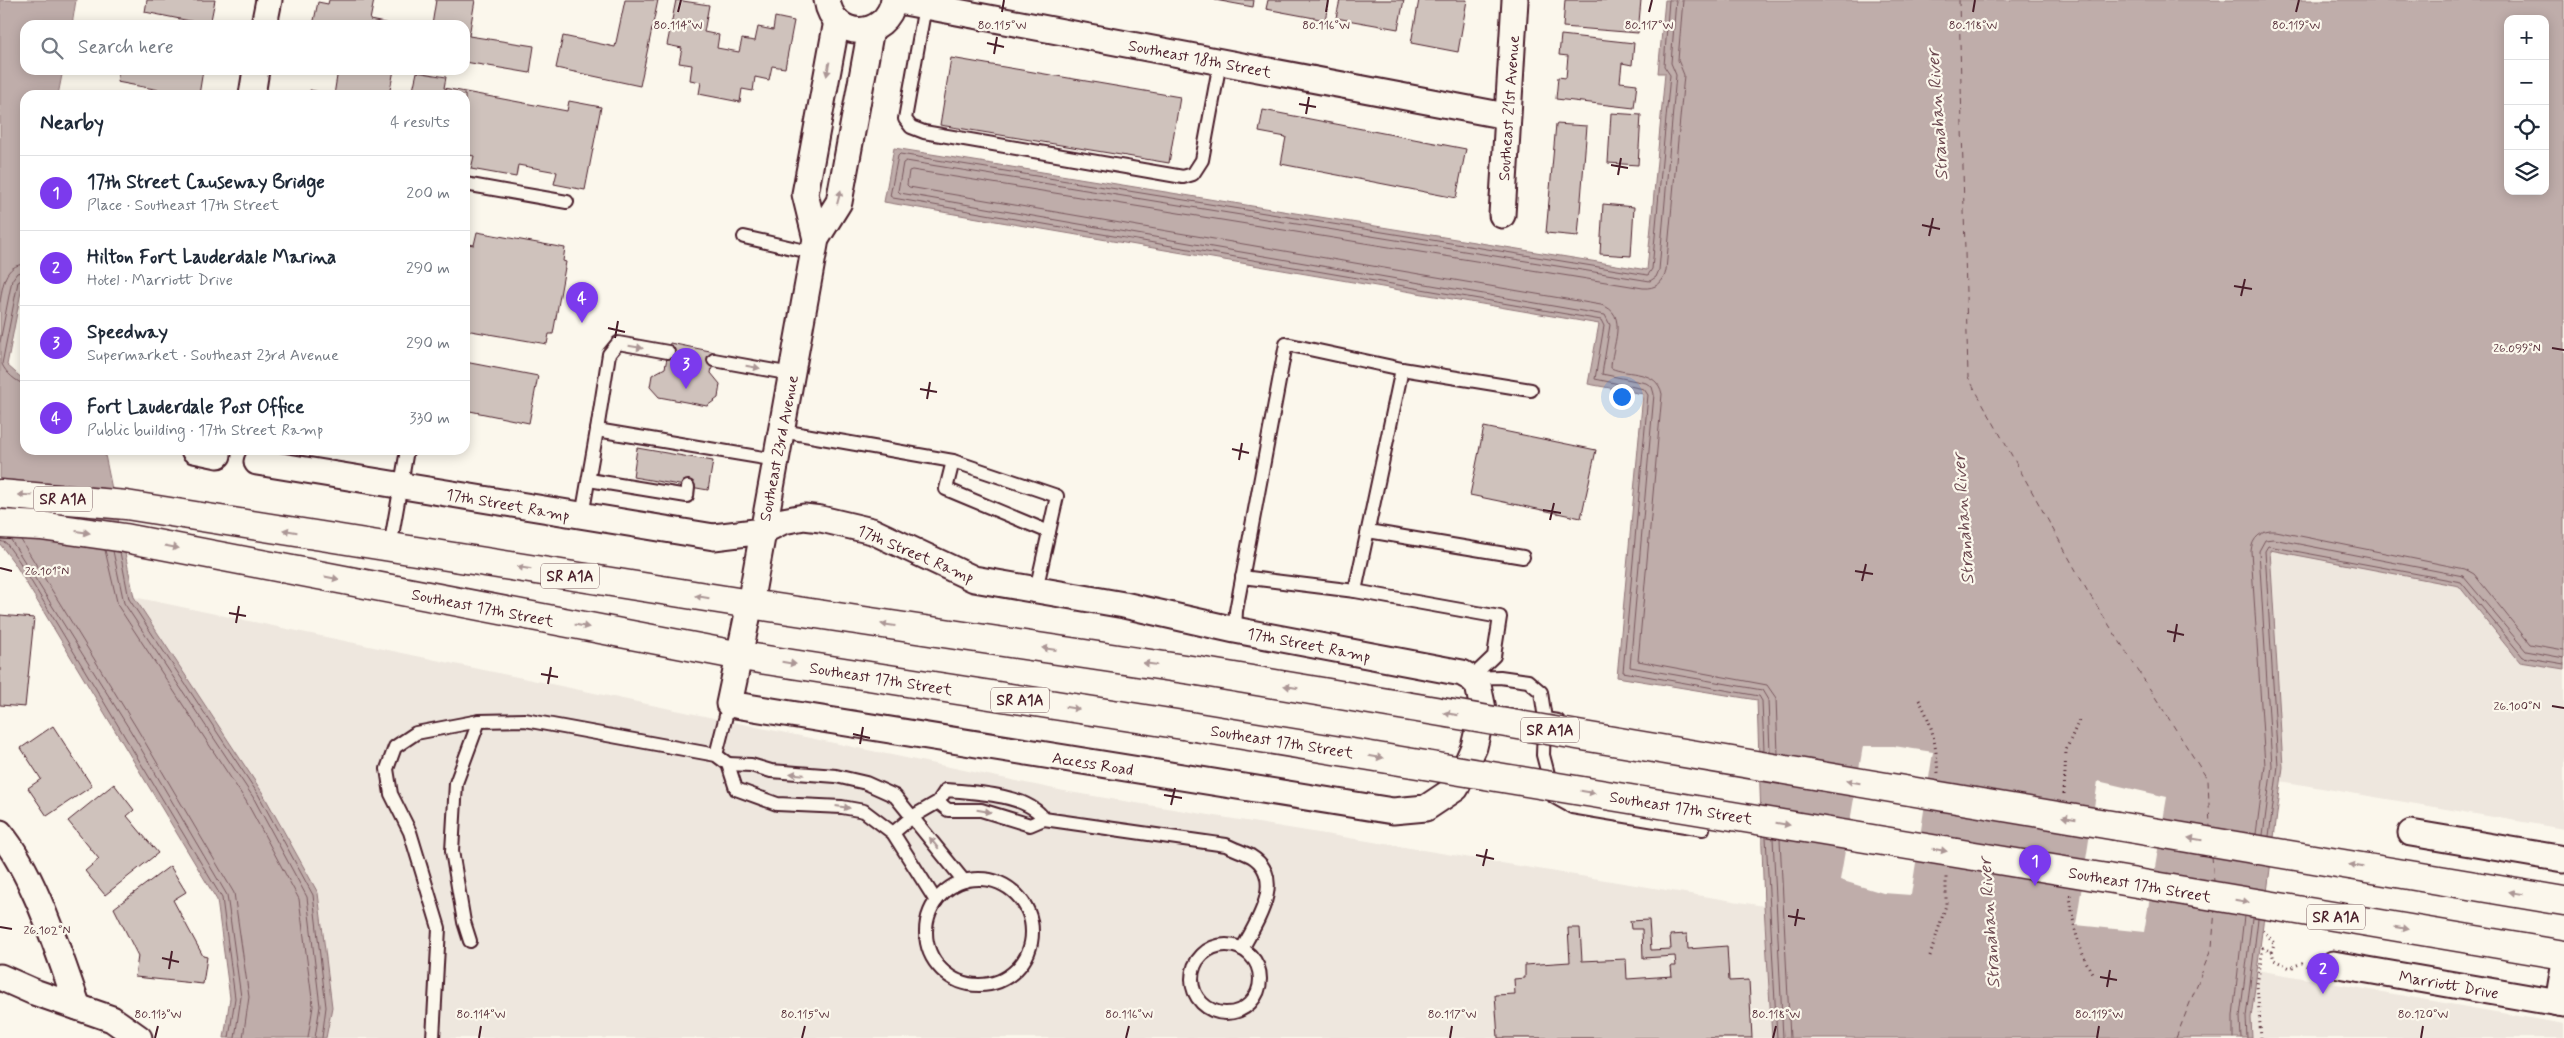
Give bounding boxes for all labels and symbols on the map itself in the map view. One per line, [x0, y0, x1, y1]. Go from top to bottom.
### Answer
text: 80.114°W [654, 18, 703, 34]
text: 80.115°W [978, 18, 1026, 34]
text: 80.116°W [1302, 18, 1350, 34]
text: 80.117°W [1625, 18, 1673, 34]
text: 80.118°W [1949, 18, 1997, 34]
text: 80.119°W [2272, 18, 2320, 34]
street label: Southeast 21st Avenue [1494, 34, 1525, 182]
street label: Southeast 18th Street [1126, 35, 1274, 84]
water label: Stranahan River [1921, 46, 1955, 181]
one-way arrow [824, 61, 832, 77]
one-way arrow [835, 189, 843, 204]
pin: 4 [566, 282, 598, 323]
text: 26.099°N [2493, 341, 2541, 357]
one-way arrow [629, 343, 645, 351]
pin: 3 [670, 348, 702, 389]
one-way arrow [745, 363, 761, 371]
street label: Southeast 23rd Avenue [755, 373, 804, 523]
your location [1609, 384, 1635, 410]
water label: Stranahan River [1947, 450, 1981, 585]
street label: 17th Street Ramp [444, 484, 571, 527]
road number: SR A1A [34, 486, 92, 512]
one-way arrow [17, 491, 33, 499]
street label: 17th Street Ramp [854, 520, 977, 589]
one-way arrow [281, 527, 297, 535]
one-way arrow [76, 528, 92, 536]
one-way arrow [165, 543, 180, 551]
text: 26.101°N [25, 564, 69, 580]
one-way arrow [516, 564, 532, 572]
road number: SR A1A [541, 564, 599, 588]
one-way arrow [324, 574, 340, 582]
street label: Southeast 17th Street [410, 584, 556, 633]
one-way arrow [694, 592, 710, 600]
one-way arrow [880, 621, 896, 629]
one-way arrow [574, 622, 590, 630]
street label: 17th Street Ramp [1245, 623, 1372, 668]
one-way arrow [1041, 644, 1057, 652]
street label: Southeast 17th Street [808, 658, 954, 701]
one-way arrow [781, 660, 797, 668]
one-way arrow [1142, 660, 1158, 668]
one-way arrow [1283, 682, 1299, 690]
road number: SR A1A [991, 688, 1049, 712]
text: 26.100°N [2494, 699, 2540, 715]
one-way arrow [1064, 704, 1080, 712]
one-way arrow [1443, 709, 1459, 717]
road number: SR A1A [1521, 718, 1579, 742]
street label: Southeast 17th Street [1209, 721, 1355, 764]
street label: Access Road [1051, 748, 1135, 781]
one-way arrow [1368, 753, 1384, 761]
one-way arrow [789, 770, 805, 778]
one-way arrow [1845, 777, 1861, 785]
street label: Southeast 17th Street [1608, 787, 1754, 830]
one-way arrow [1580, 788, 1596, 796]
one-way arrow [836, 804, 852, 812]
one-way arrow [976, 808, 992, 816]
one-way arrow [2061, 814, 2077, 822]
one-way arrow [1775, 820, 1791, 828]
one-way arrow [2187, 835, 2203, 843]
one-way arrow [928, 837, 939, 850]
pin: 1 [2019, 845, 2051, 886]
one-way arrow [1932, 847, 1948, 855]
water label: Stranahan River [1973, 854, 2007, 989]
one-way arrow [2347, 862, 2363, 870]
street label: Southeast 17th Street [2067, 863, 2213, 908]
one-way arrow [2508, 889, 2524, 897]
one-way arrow [2234, 897, 2250, 905]
road number: SR A1A [2307, 904, 2365, 930]
text: 26.102°N [24, 923, 70, 939]
one-way arrow [2394, 924, 2410, 932]
pin: 2 [2307, 953, 2339, 994]
street label: Marriott Drive [2397, 966, 2500, 1005]
text: 80.113°W [135, 1007, 182, 1023]
text: 80.114°W [457, 1007, 506, 1023]
text: 80.115°W [781, 1007, 829, 1023]
text: 80.116°W [1105, 1007, 1153, 1023]
text: 80.117°W [1428, 1007, 1476, 1023]
text: 80.118°W [1752, 1007, 1800, 1023]
text: 80.119°W [2075, 1007, 2123, 1023]
text: 80.120°W [2398, 1007, 2448, 1023]

